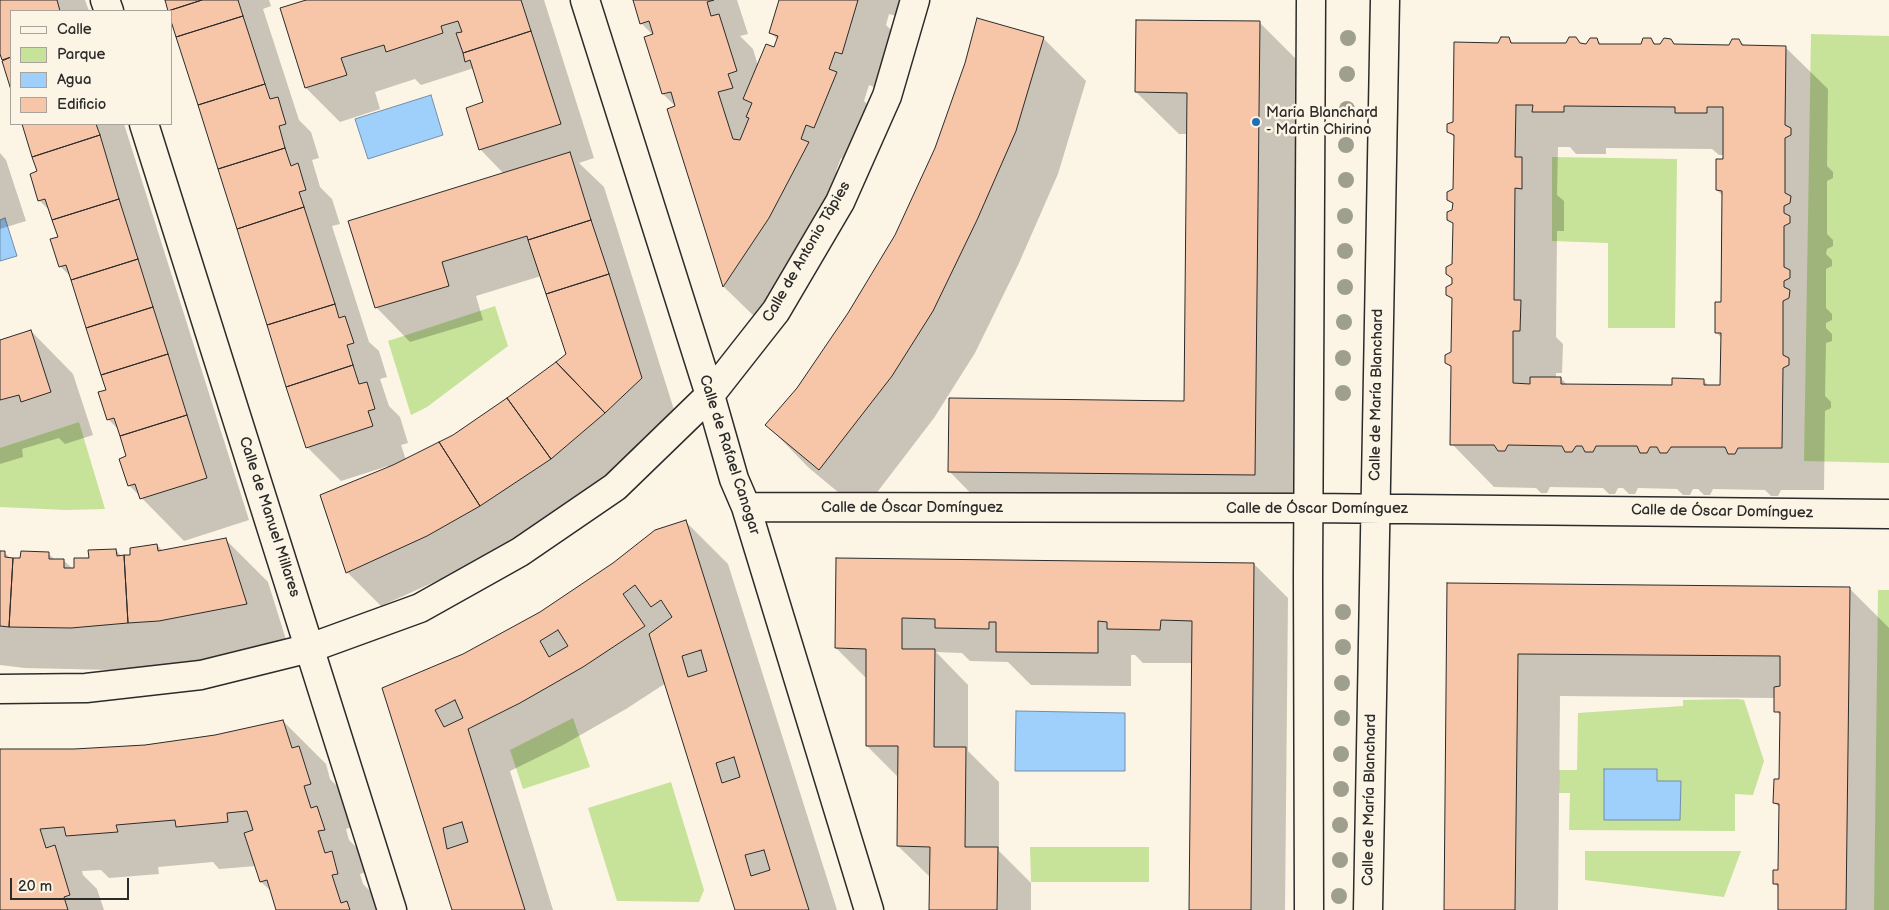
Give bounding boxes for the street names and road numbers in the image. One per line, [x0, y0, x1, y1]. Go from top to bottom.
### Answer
street label: Calle de Antonio Tàpies [759, 178, 855, 326]
street label: Calle de María Blanchard [1366, 309, 1388, 481]
street label: Calle de Rafael Canogar [695, 373, 763, 537]
street label: Calle de Manuel Millares [235, 434, 303, 600]
street label: Calle de Óscar Domínguez [821, 499, 1003, 517]
street label: Calle de Óscar Domínguez [1226, 500, 1408, 518]
street label: Calle de Óscar Domínguez [1631, 501, 1813, 523]
street label: Calle de María Blanchard [1359, 714, 1381, 886]

